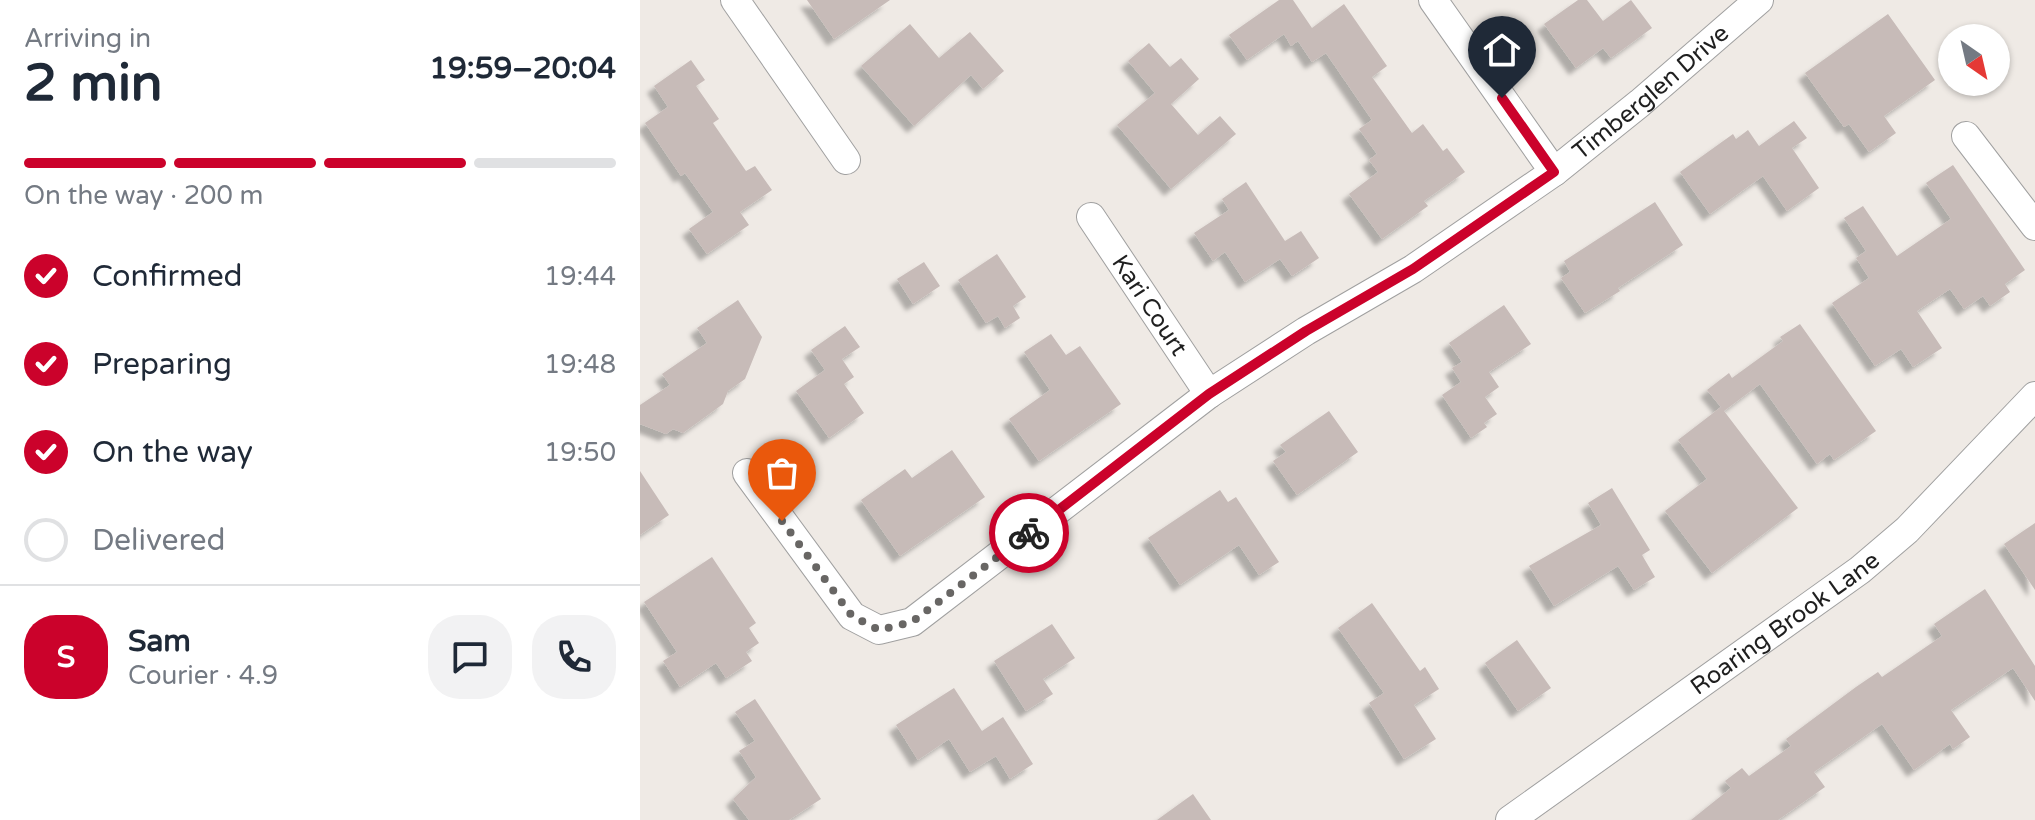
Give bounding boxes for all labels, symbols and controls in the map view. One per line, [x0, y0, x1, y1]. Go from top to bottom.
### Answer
pin [1468, 16, 1536, 98]
street label: Timberglen Drive [1567, 18, 1735, 166]
text: Arriving in [24, 23, 151, 54]
north arrow [1938, 24, 2010, 96]
map controls [1938, 24, 2010, 96]
icon: home [1480, 28, 1524, 72]
text: 19:59–20:04 [429, 50, 616, 87]
text: 2 min [24, 52, 163, 115]
text: On the way · 200 m [24, 180, 263, 211]
street label: Kari Court [1106, 249, 1194, 361]
icon: check [24, 254, 68, 298]
text: Confirmed [92, 258, 243, 295]
text: 19:44 [544, 261, 616, 292]
icon: check [24, 342, 68, 386]
text: Preparing [92, 346, 232, 383]
text: 19:48 [544, 349, 616, 380]
icon: check [24, 430, 68, 474]
text: On the way [92, 434, 253, 471]
text: 19:50 [544, 437, 616, 468]
pin [748, 439, 816, 521]
icon: bag [760, 451, 804, 495]
courier [989, 493, 1069, 573]
icon: bike [1007, 511, 1051, 555]
text: Delivered [92, 522, 226, 559]
street label: Roaring Brook Lane [1685, 545, 1885, 701]
button: chat [428, 615, 512, 699]
button: phone [532, 615, 616, 699]
text: Sam [128, 623, 191, 660]
text: S [57, 639, 75, 676]
text: Courier · 4.9 [128, 660, 278, 691]

